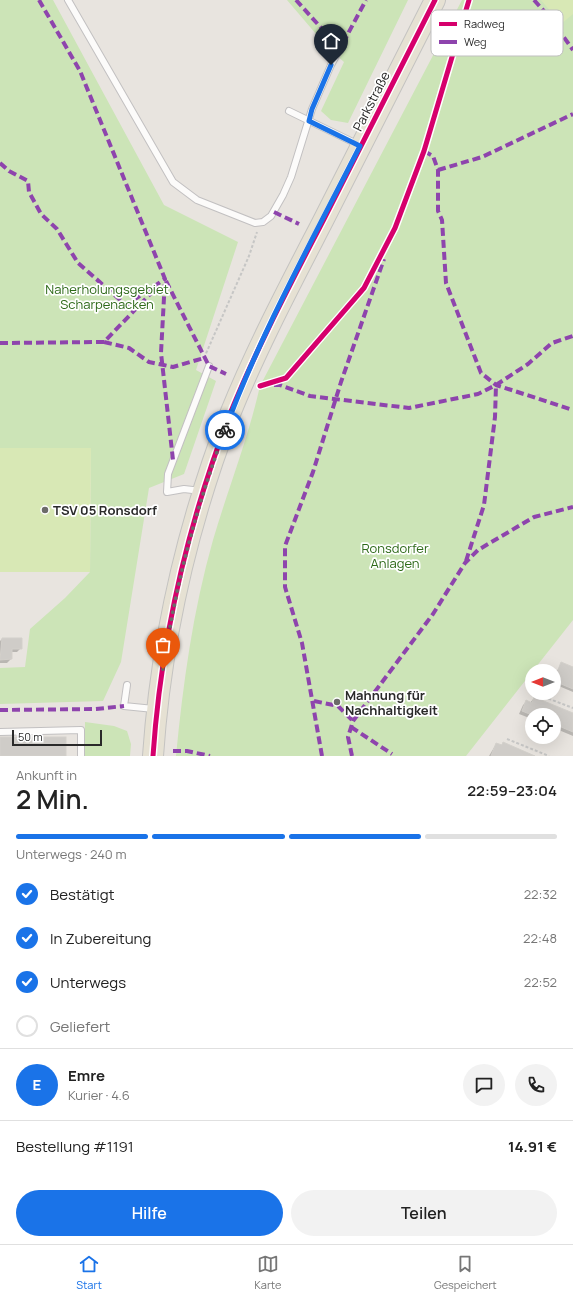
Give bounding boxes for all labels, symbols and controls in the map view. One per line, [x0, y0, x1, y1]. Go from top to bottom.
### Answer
legend [431, 10, 563, 56]
text: Radweg [464, 16, 505, 31]
pin [314, 24, 348, 65]
icon: home [320, 30, 342, 52]
text: Weg [464, 34, 487, 49]
street label: Parkstraße [348, 68, 394, 134]
park label: Naherholungsgebiet Scharpenacken [45, 280, 169, 313]
courier [205, 410, 245, 450]
icon: bike [214, 419, 236, 441]
place label: TSV 05 Ronsdorf [53, 501, 157, 519]
marker: TSV 05 Ronsdorf [40, 505, 50, 515]
park label: Ronsdorfer Anlagen [361, 539, 429, 572]
pin [146, 628, 180, 669]
icon: bag [152, 634, 174, 656]
north arrow [525, 664, 561, 700]
map controls [525, 664, 561, 744]
place label: Mahnung für Nachhaltigkeit [345, 686, 438, 719]
marker: Mahnung für Nachhaltigkeit [332, 697, 342, 707]
button: locate [525, 708, 561, 744]
scale bar [12, 728, 102, 747]
text: 50 m [18, 729, 43, 744]
text: Ankunft in [16, 766, 77, 784]
text: 22:59–23:04 [467, 780, 557, 801]
text: 2 Min. [16, 781, 89, 817]
text: Unterwegs · 240 m [16, 845, 126, 863]
icon: check [16, 883, 38, 905]
text: Bestätigt [50, 884, 115, 905]
text: 22:32 [524, 885, 557, 903]
icon: check [16, 927, 38, 949]
text: In Zubereitung [50, 928, 151, 949]
text: 22:48 [523, 929, 557, 947]
icon: check [16, 971, 38, 993]
text: Unterwegs [50, 972, 126, 993]
text: 22:52 [524, 973, 557, 991]
text: Geliefert [50, 1016, 110, 1037]
button: chat [463, 1064, 505, 1106]
button: phone [515, 1064, 557, 1106]
text: Emre [68, 1065, 105, 1086]
text: E [33, 1074, 41, 1095]
text: Kurier · 4.6 [68, 1086, 130, 1104]
text: Bestellung #1191 [16, 1136, 134, 1157]
text: 14.91 € [508, 1136, 557, 1157]
button: Hilfe [16, 1190, 283, 1236]
button: Teilen [291, 1190, 557, 1236]
tab: Start [76, 1253, 102, 1292]
tab: Karte [254, 1253, 281, 1292]
tab: Gespeichert [434, 1253, 497, 1292]

